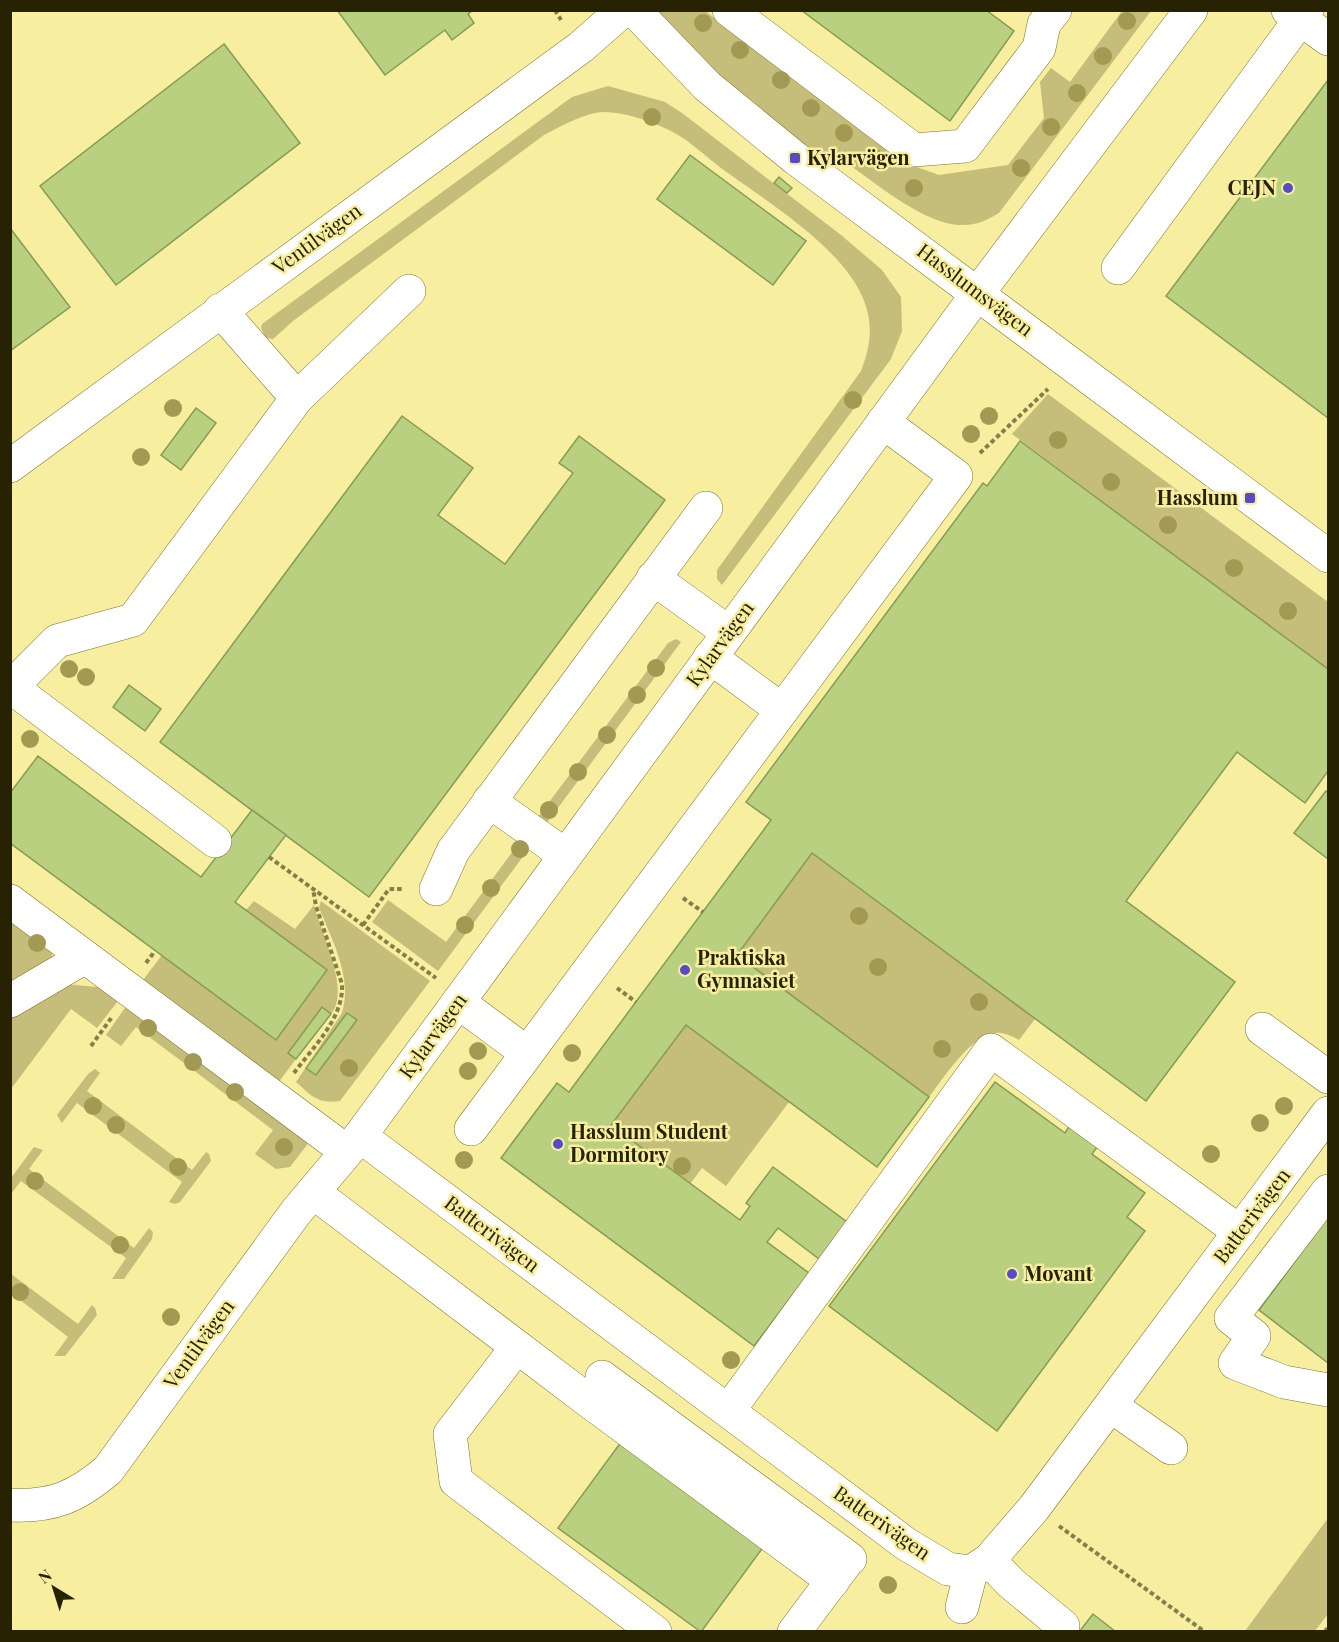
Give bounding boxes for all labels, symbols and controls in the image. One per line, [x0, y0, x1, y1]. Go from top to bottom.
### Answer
place label: Kylarvägen [807, 143, 910, 170]
marker: Kylarvägen [788, 151, 802, 165]
place label: CEJN [1228, 173, 1276, 200]
marker: CEJN [1281, 181, 1295, 195]
street label: Ventilvägen [265, 196, 366, 280]
street label: Hasslumsvägen [912, 236, 1040, 341]
place label: Hasslum [1157, 483, 1238, 510]
marker: Hasslum [1243, 491, 1257, 505]
street label: Kylarvägen [679, 595, 759, 691]
place label: Praktiska Gymnasiet [697, 943, 796, 993]
marker: Praktiska Gymnasiet [678, 963, 692, 977]
street label: Kylarvägen [392, 987, 472, 1083]
place label: Hasslum Student Dormitory [570, 1117, 729, 1167]
marker: Hasslum Student Dormitory [551, 1137, 565, 1151]
street label: Batterivägen [1206, 1162, 1296, 1268]
street label: Batterivägen [440, 1188, 546, 1278]
place label: Movant [1024, 1259, 1094, 1286]
marker: Movant [1005, 1267, 1019, 1281]
street label: Ventilvägen [156, 1293, 239, 1394]
street label: Batterivägen [829, 1478, 937, 1565]
north arrow [24, 1558, 84, 1618]
text: N [33, 1564, 56, 1588]

